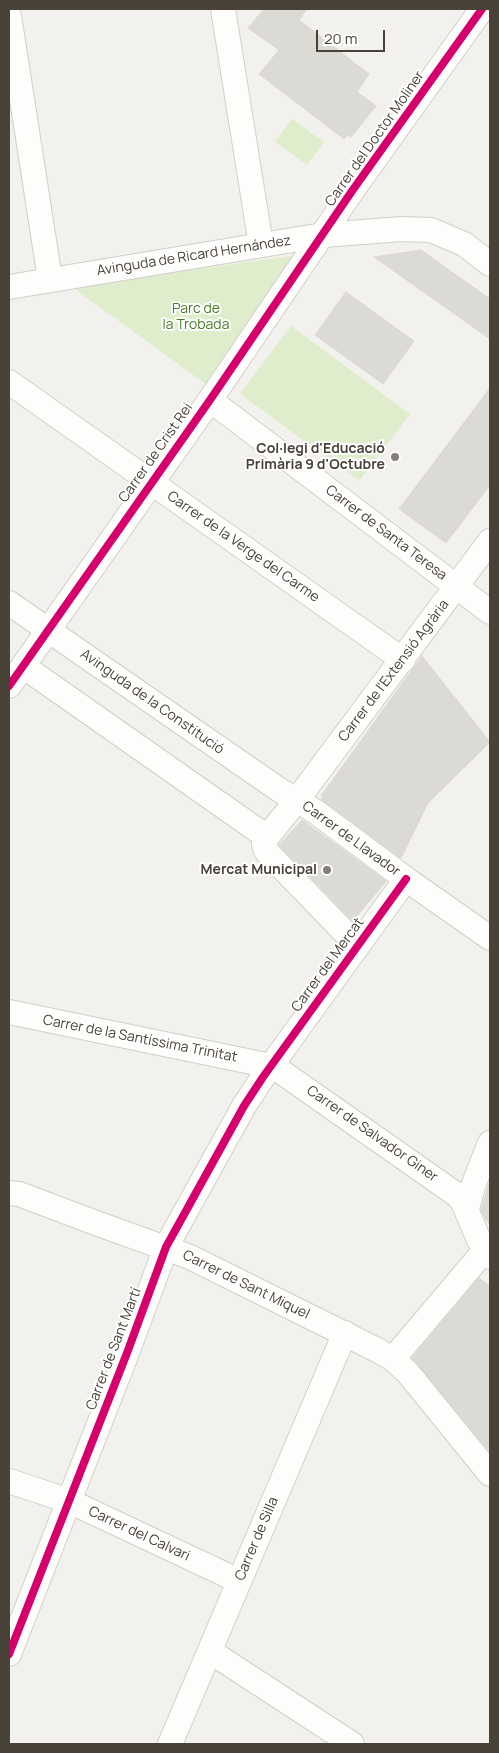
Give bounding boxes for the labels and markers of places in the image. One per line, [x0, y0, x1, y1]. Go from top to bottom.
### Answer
place label: Col·legi d'Educació Primària 9 d'Octubre [246, 441, 385, 474]
marker: Col·legi d'Educació Primària 9 d'Octubre [389, 451, 401, 463]
place label: Mercat Municipal [200, 862, 317, 878]
marker: Mercat Municipal [321, 864, 333, 876]

